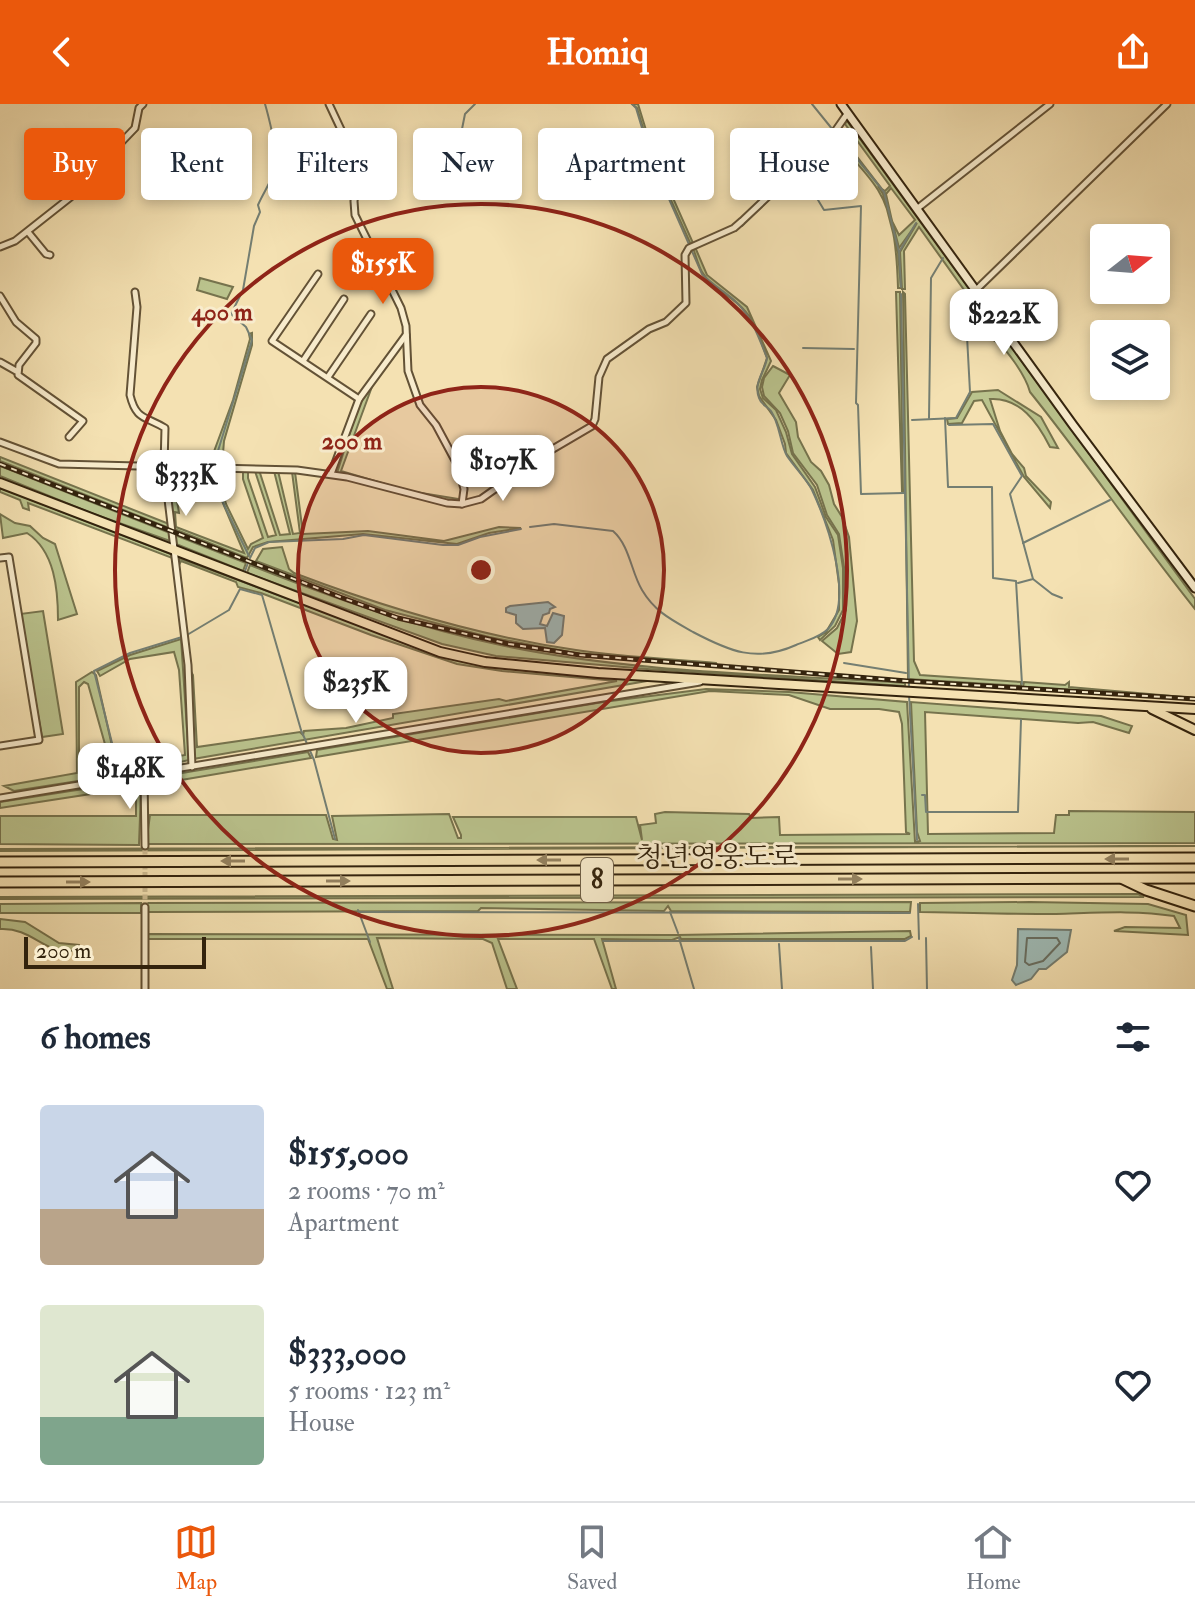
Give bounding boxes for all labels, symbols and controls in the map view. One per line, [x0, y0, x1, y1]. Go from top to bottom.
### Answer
icon: back [40, 30, 84, 74]
text: Homiq [546, 30, 649, 75]
icon: share [1111, 30, 1155, 74]
chip: Buy [24, 128, 125, 200]
chip: Rent [141, 128, 252, 200]
chip: Filters [268, 128, 397, 200]
chip: New [413, 128, 522, 200]
chip: Apartment [538, 128, 714, 200]
chip: House [730, 128, 858, 200]
north arrow [1090, 224, 1170, 304]
map controls [1090, 224, 1170, 400]
pin: $155K [327, 238, 439, 306]
text: $155K [351, 248, 415, 280]
pin: $222K [948, 289, 1060, 357]
text: 400 m [190, 297, 253, 328]
text: $222K [968, 299, 1040, 331]
button: layers [1090, 320, 1170, 400]
text: 200 m [322, 426, 383, 457]
pin: $107K [447, 435, 559, 503]
text: $107K [469, 445, 537, 477]
pin: $333K [130, 450, 242, 518]
text: $333K [155, 460, 217, 492]
centre of rings [467, 556, 495, 584]
pin: $235K [300, 657, 412, 725]
text: $235K [322, 667, 390, 699]
pin: $148K [74, 743, 186, 811]
text: $148K [96, 753, 164, 785]
street label: 청년영웅도로 [636, 840, 798, 875]
one-way arrow [1104, 852, 1129, 865]
one-way arrow [536, 854, 561, 866]
one-way arrow [220, 855, 245, 867]
road number: 8 [581, 858, 613, 902]
one-way arrow [838, 873, 863, 885]
one-way arrow [326, 875, 351, 887]
one-way arrow [66, 876, 91, 888]
scale bar [24, 933, 206, 969]
text: 200 m [36, 937, 91, 965]
icon: filters [1111, 1015, 1155, 1059]
text: 6 homes [40, 1016, 151, 1059]
text: $155,000 [288, 1132, 409, 1175]
icon: home [104, 1137, 200, 1233]
icon: heart [1111, 1163, 1155, 1207]
text: 2 rooms · 70 m² [288, 1175, 445, 1207]
text: Apartment [288, 1207, 399, 1239]
text: $333,000 [288, 1332, 407, 1375]
icon: home [104, 1337, 200, 1433]
icon: heart [1111, 1363, 1155, 1407]
text: 5 rooms · 123 m² [288, 1375, 450, 1407]
text: House [288, 1407, 355, 1439]
tab: Map [174, 1520, 218, 1596]
tab: Saved [567, 1520, 617, 1596]
tab: Home [966, 1520, 1021, 1596]

